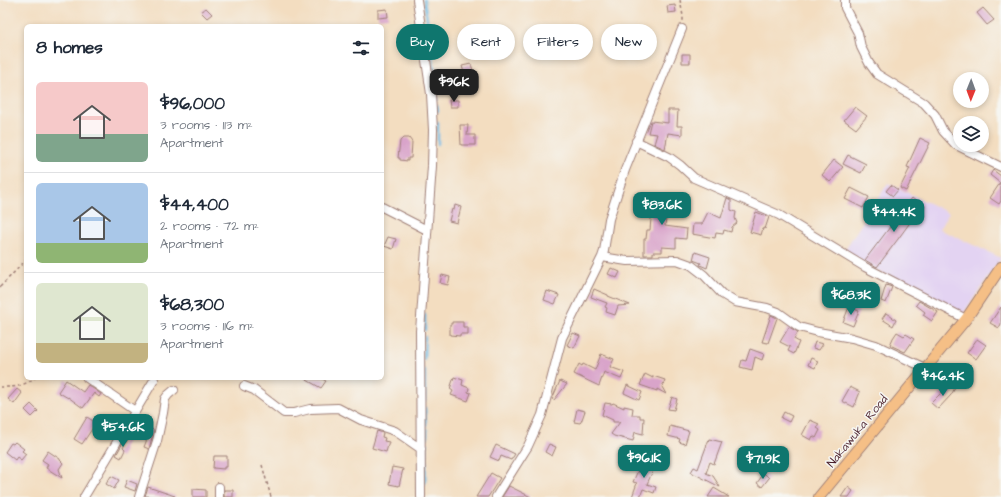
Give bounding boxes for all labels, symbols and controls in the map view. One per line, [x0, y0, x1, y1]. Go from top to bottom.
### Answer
chip: Buy [396, 24, 449, 60]
chip: Rent [457, 24, 515, 60]
chip: Filters [523, 24, 593, 60]
chip: New [601, 24, 657, 60]
text: 8 homes [36, 36, 103, 60]
icon: filters [350, 37, 372, 59]
pin: $96K [430, 69, 478, 103]
north arrow [953, 72, 989, 108]
map controls [953, 72, 989, 152]
text: $96K [439, 73, 469, 91]
text: $96,000 [160, 92, 225, 116]
icon: home [68, 98, 116, 146]
text: 3 rooms · 113 m² [160, 116, 253, 134]
button: layers [953, 116, 989, 152]
text: Apartment [160, 134, 224, 152]
pin: $83.6K [629, 192, 695, 226]
text: $44,400 [160, 193, 229, 217]
text: $83.6K [642, 196, 682, 214]
icon: home [68, 199, 116, 247]
pin: $44.4K [861, 199, 927, 233]
text: $44.4K [872, 203, 916, 221]
text: 2 rooms · 72 m² [160, 217, 259, 235]
text: Apartment [160, 235, 224, 253]
pin: $68.3K [818, 282, 884, 316]
text: $68.3K [831, 286, 871, 304]
text: $68,300 [160, 293, 224, 317]
icon: home [68, 299, 116, 347]
text: 3 rooms · 116 m² [160, 317, 254, 335]
text: Apartment [160, 335, 224, 353]
pin: $46.4K [910, 363, 976, 397]
text: $46.4K [922, 367, 964, 385]
street label: Nakawuka Road [823, 391, 892, 471]
pin: $54.6K [90, 414, 156, 448]
text: $54.6K [101, 418, 145, 436]
pin: $96.1K [611, 445, 677, 479]
pin: $71.9K [730, 446, 796, 480]
text: $96.1K [627, 449, 661, 467]
text: $71.9K [746, 450, 780, 468]

